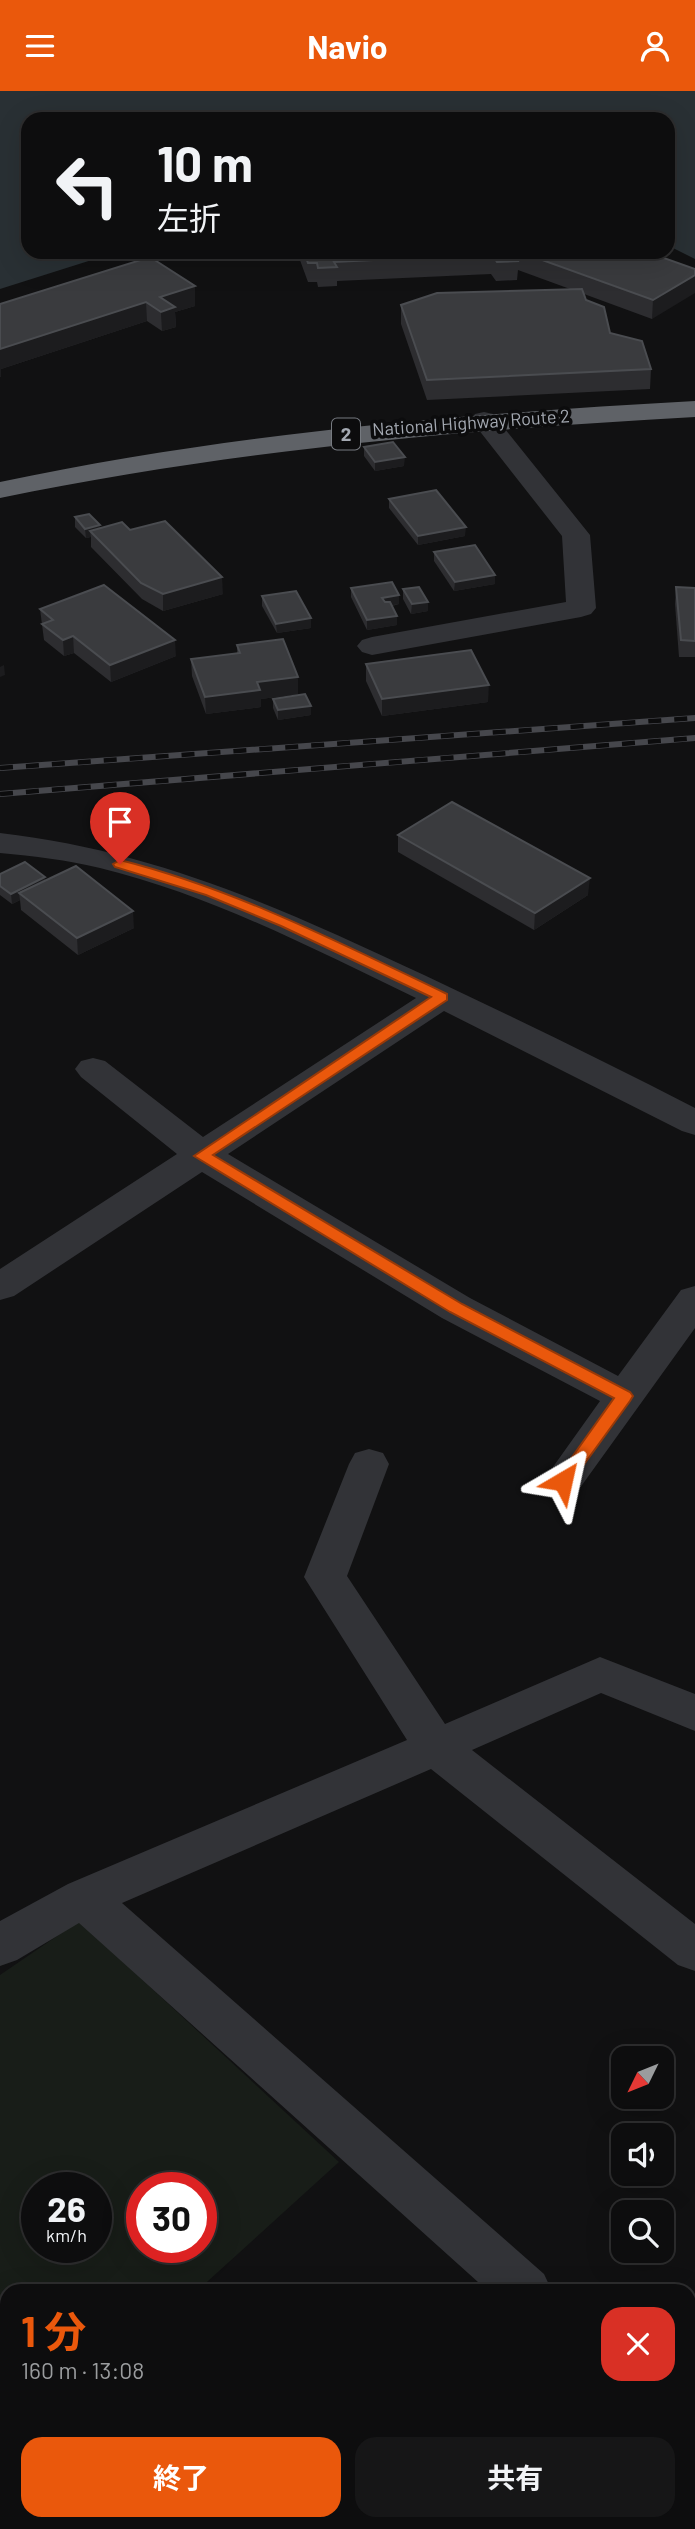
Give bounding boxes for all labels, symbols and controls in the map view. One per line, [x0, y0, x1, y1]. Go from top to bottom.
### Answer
icon: menu [21, 27, 59, 65]
text: Navio [307, 27, 388, 65]
icon: person [636, 27, 674, 65]
text: 10 m [157, 133, 253, 192]
icon: left [42, 140, 133, 231]
text: 左折 [157, 198, 221, 236]
street label: National Highway Route 2 [372, 404, 570, 440]
road number: 2 [332, 419, 360, 449]
pin [90, 792, 150, 864]
icon: arrive [101, 803, 139, 841]
position arrow [526, 1444, 600, 1518]
north arrow [611, 2046, 674, 2109]
map controls [611, 2046, 674, 2263]
button: sound [611, 2123, 674, 2186]
speed limit sign: 30 [126, 2172, 217, 2263]
text: 26 [47, 2187, 86, 2229]
button: search [611, 2200, 674, 2263]
text: km/h [46, 2224, 87, 2246]
text: 1 分 [21, 2305, 86, 2355]
button: close [601, 2307, 675, 2381]
text: 160 m · 13:08 [21, 2356, 144, 2384]
button: 終了 [21, 2437, 341, 2517]
button: 共有 [355, 2437, 675, 2517]

